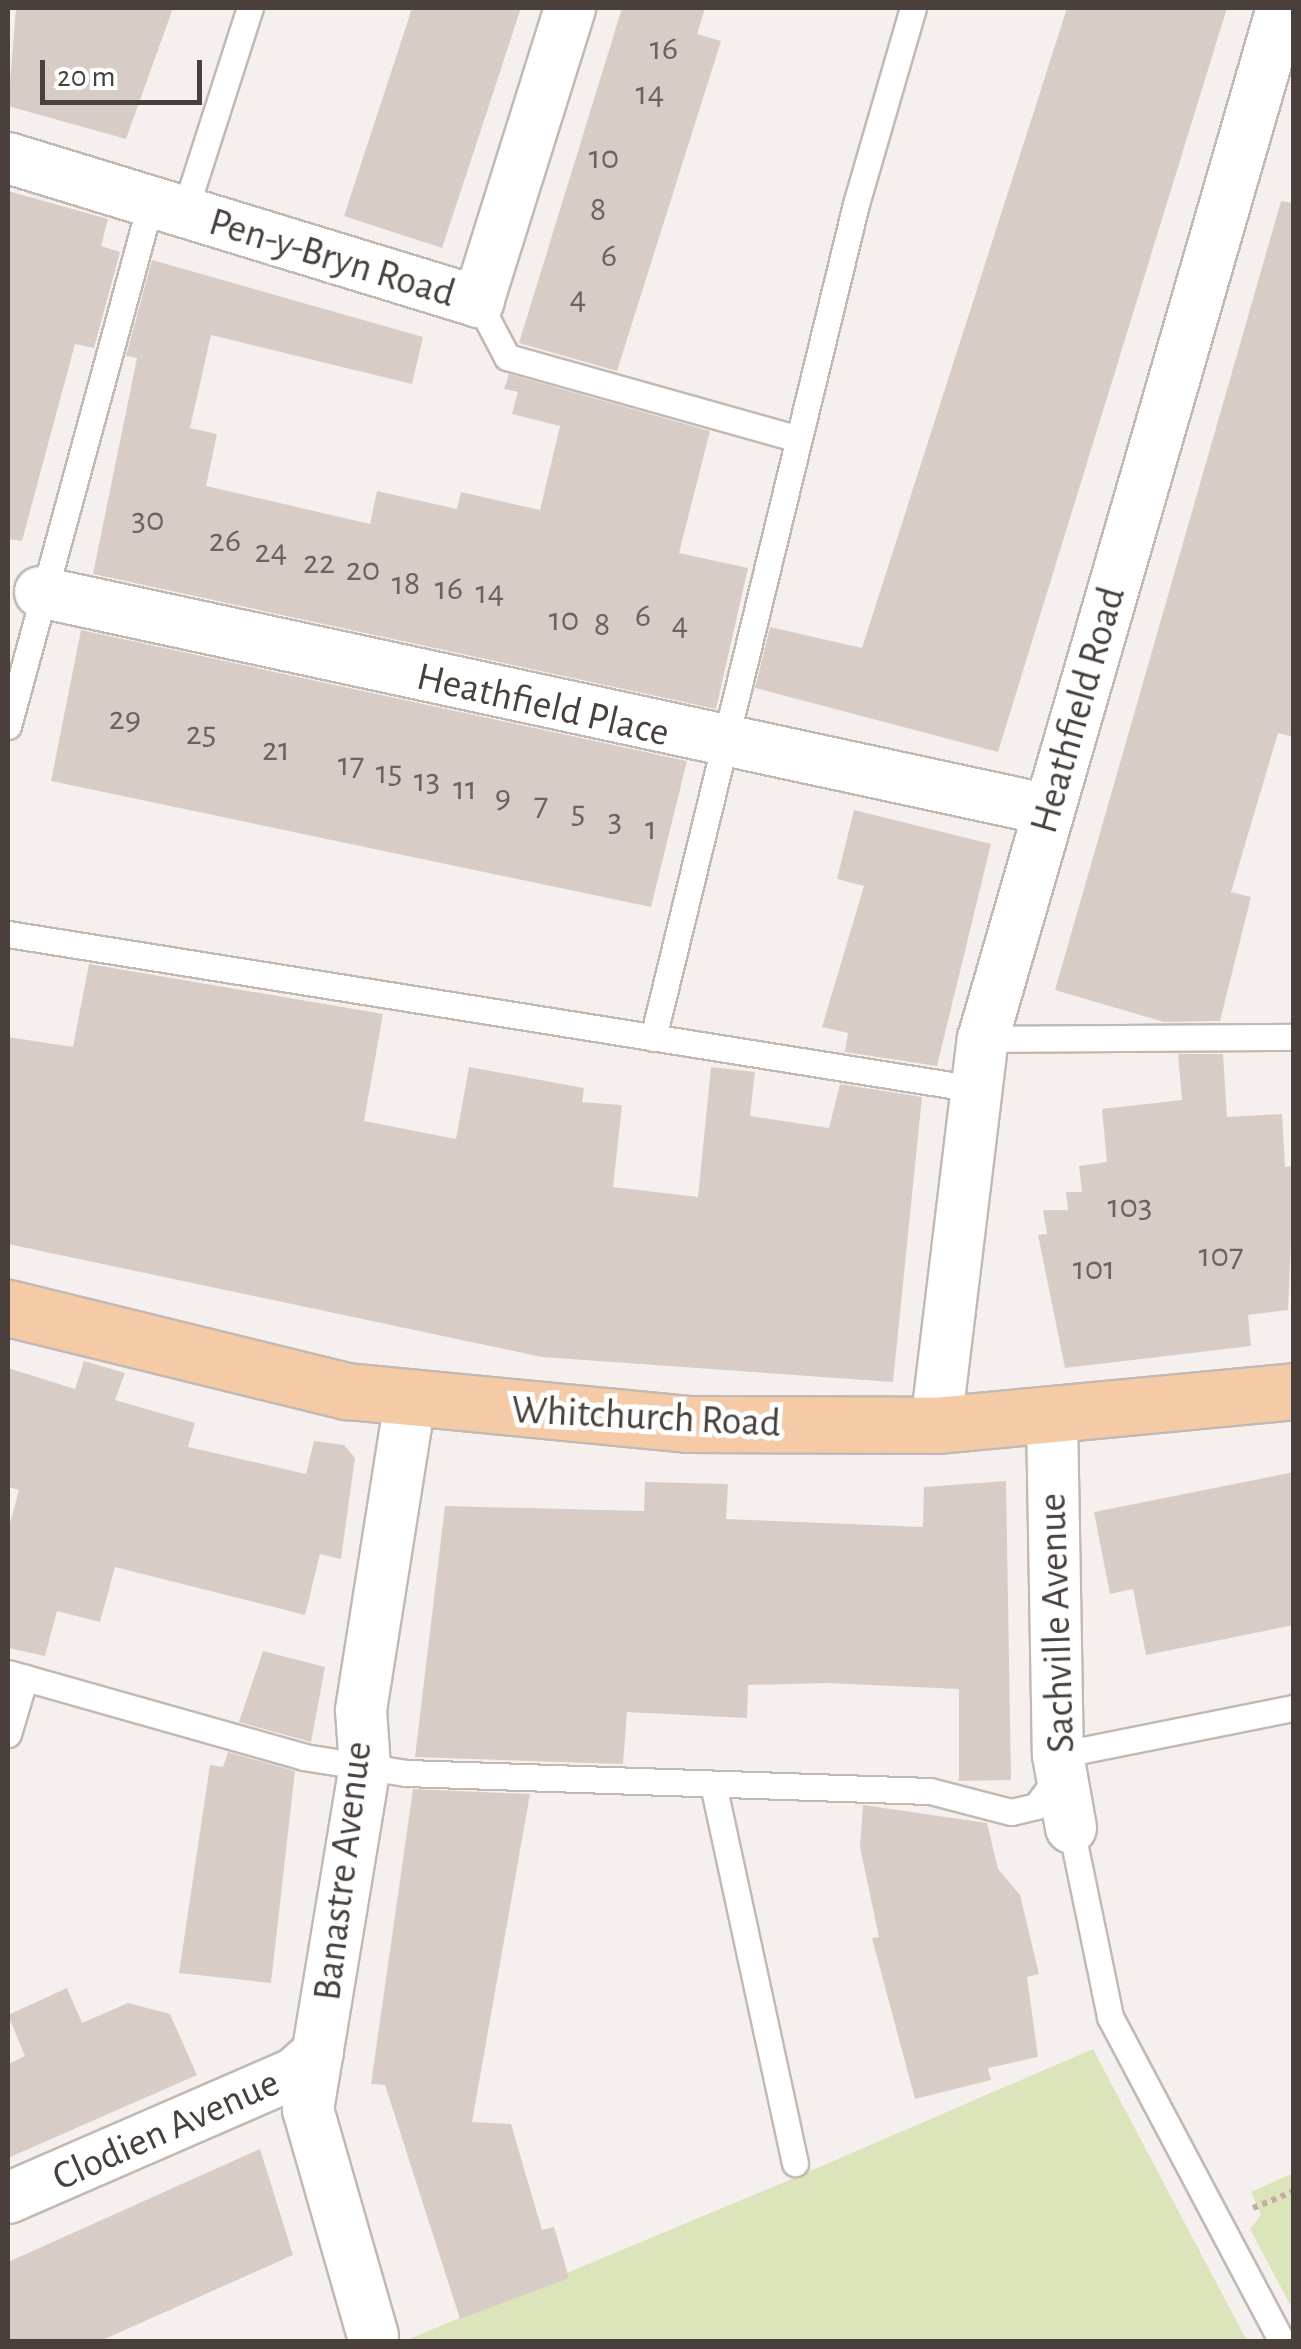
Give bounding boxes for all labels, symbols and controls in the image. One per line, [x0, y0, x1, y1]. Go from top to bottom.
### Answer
house number: 16 [650, 28, 678, 70]
scale bar [45, 40, 208, 102]
text: 20 m [57, 62, 115, 92]
house number: 14 [636, 73, 664, 115]
house number: 10 [589, 137, 619, 179]
house number: 8 [590, 189, 606, 231]
street label: Pen-y-Bryn Road [203, 198, 461, 318]
house number: 6 [601, 235, 617, 277]
house number: 4 [570, 278, 586, 320]
house number: 30 [132, 499, 164, 541]
house number: 26 [209, 520, 241, 562]
house number: 24 [255, 531, 287, 573]
house number: 22 [303, 542, 335, 584]
house number: 20 [346, 549, 380, 591]
house number: 18 [392, 563, 420, 605]
house number: 16 [435, 568, 463, 610]
house number: 14 [476, 572, 504, 614]
street label: Heathfield Road [1020, 581, 1136, 839]
house number: 6 [635, 595, 651, 637]
house number: 10 [549, 599, 579, 641]
house number: 8 [594, 604, 610, 646]
house number: 4 [672, 604, 688, 646]
street label: Heathfield Place [412, 653, 674, 757]
house number: 29 [109, 698, 141, 740]
house number: 25 [186, 713, 216, 755]
house number: 21 [262, 729, 290, 771]
house number: 17 [338, 744, 364, 786]
house number: 15 [376, 752, 402, 794]
house number: 13 [414, 760, 440, 802]
house number: 11 [453, 768, 477, 810]
house number: 9 [495, 776, 511, 818]
house number: 7 [534, 784, 548, 826]
house number: 5 [571, 792, 585, 834]
house number: 3 [608, 800, 622, 842]
house number: 1 [645, 808, 657, 850]
house number: 103 [1108, 1186, 1152, 1228]
house number: 107 [1198, 1235, 1244, 1277]
house number: 101 [1073, 1248, 1115, 1290]
street label: Whitchurch Road [510, 1386, 782, 1448]
street label: Sachville Avenue [1028, 1492, 1086, 1754]
street label: Banastre Avenue [303, 1739, 383, 2003]
street label: Clodien Avenue [45, 2059, 287, 2201]

